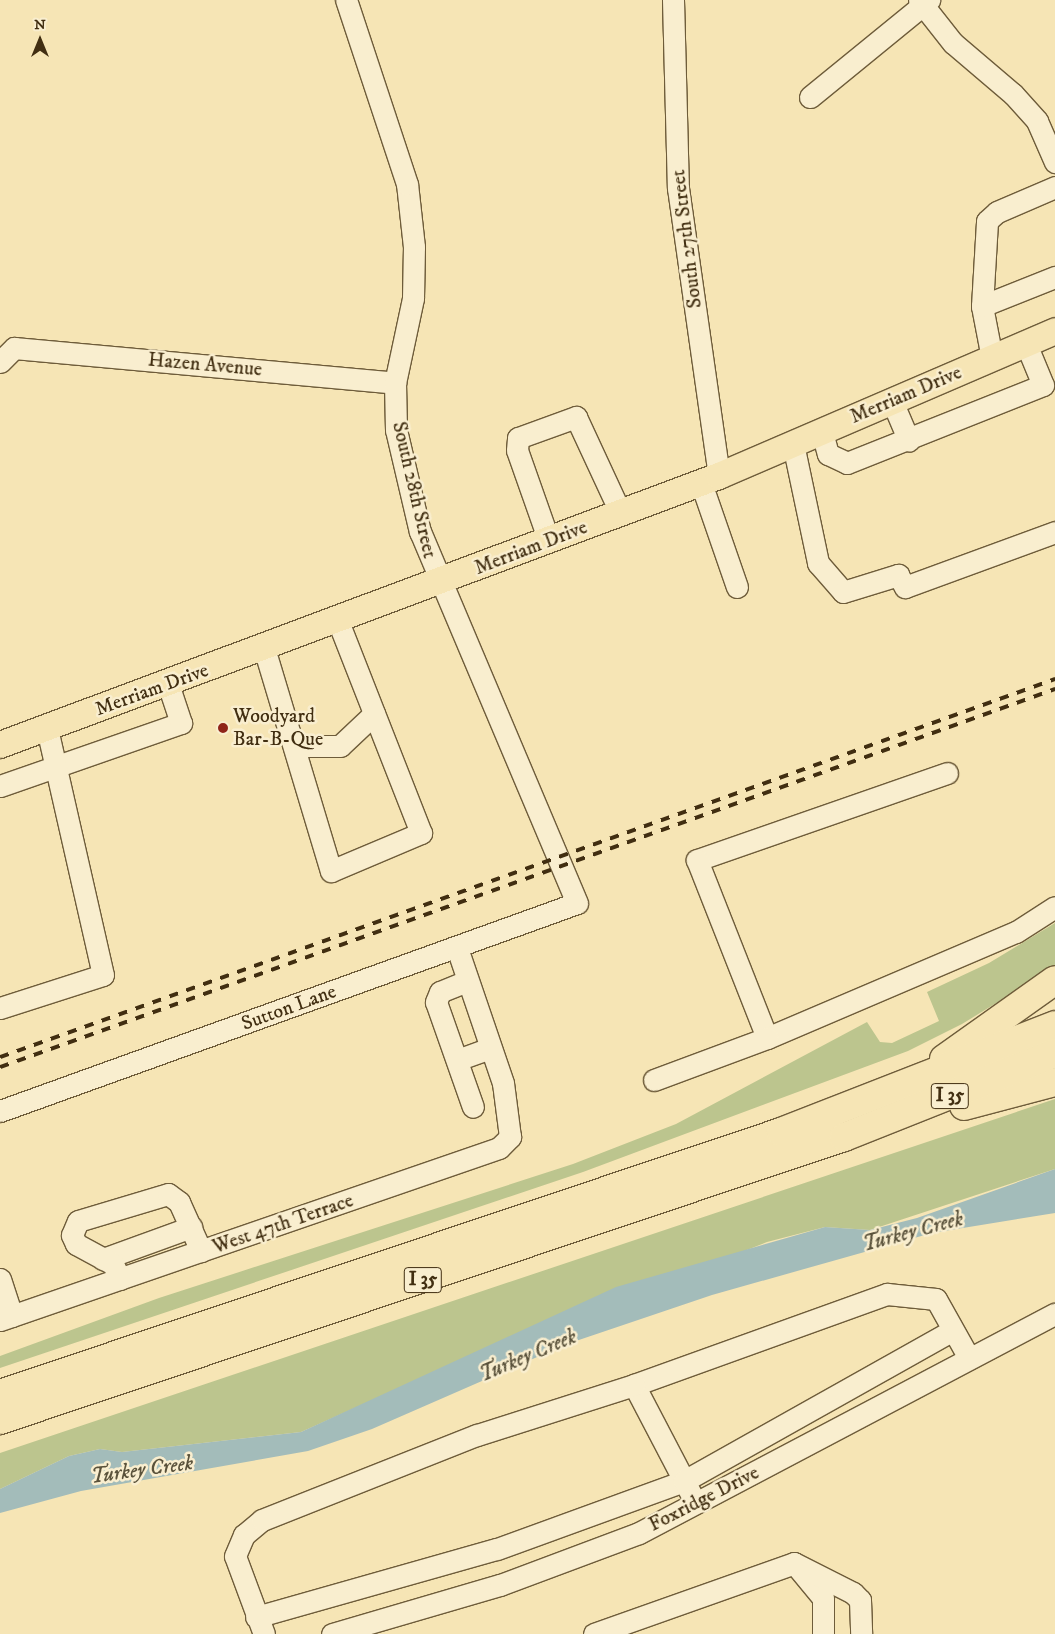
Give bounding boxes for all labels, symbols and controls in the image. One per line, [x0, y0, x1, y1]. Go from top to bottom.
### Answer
north arrow [15, 15, 65, 65]
text: N [34, 16, 46, 34]
street label: South 27th Street [667, 168, 707, 310]
street label: Hazen Avenue [147, 348, 263, 382]
street label: Merriam Drive [847, 361, 965, 429]
street label: South 28th Street [387, 419, 441, 561]
street label: Merriam Drive [471, 516, 591, 580]
street label: Merriam Drive [92, 658, 212, 722]
place label: Woodyard Bar-B-Que [233, 704, 323, 751]
marker: Woodyard Bar-B-Que [217, 722, 229, 734]
street label: Sutton Lane [238, 980, 340, 1036]
road number: I 35 [930, 1080, 970, 1112]
street label: West 47th Terrace [209, 1189, 357, 1259]
water label: Turkey Creek [860, 1206, 966, 1258]
road number: I 35 [403, 1264, 443, 1296]
water label: Turkey Creek [476, 1324, 580, 1388]
water label: Turkey Creek [89, 1450, 195, 1490]
street label: Foxridge Drive [645, 1461, 763, 1537]

